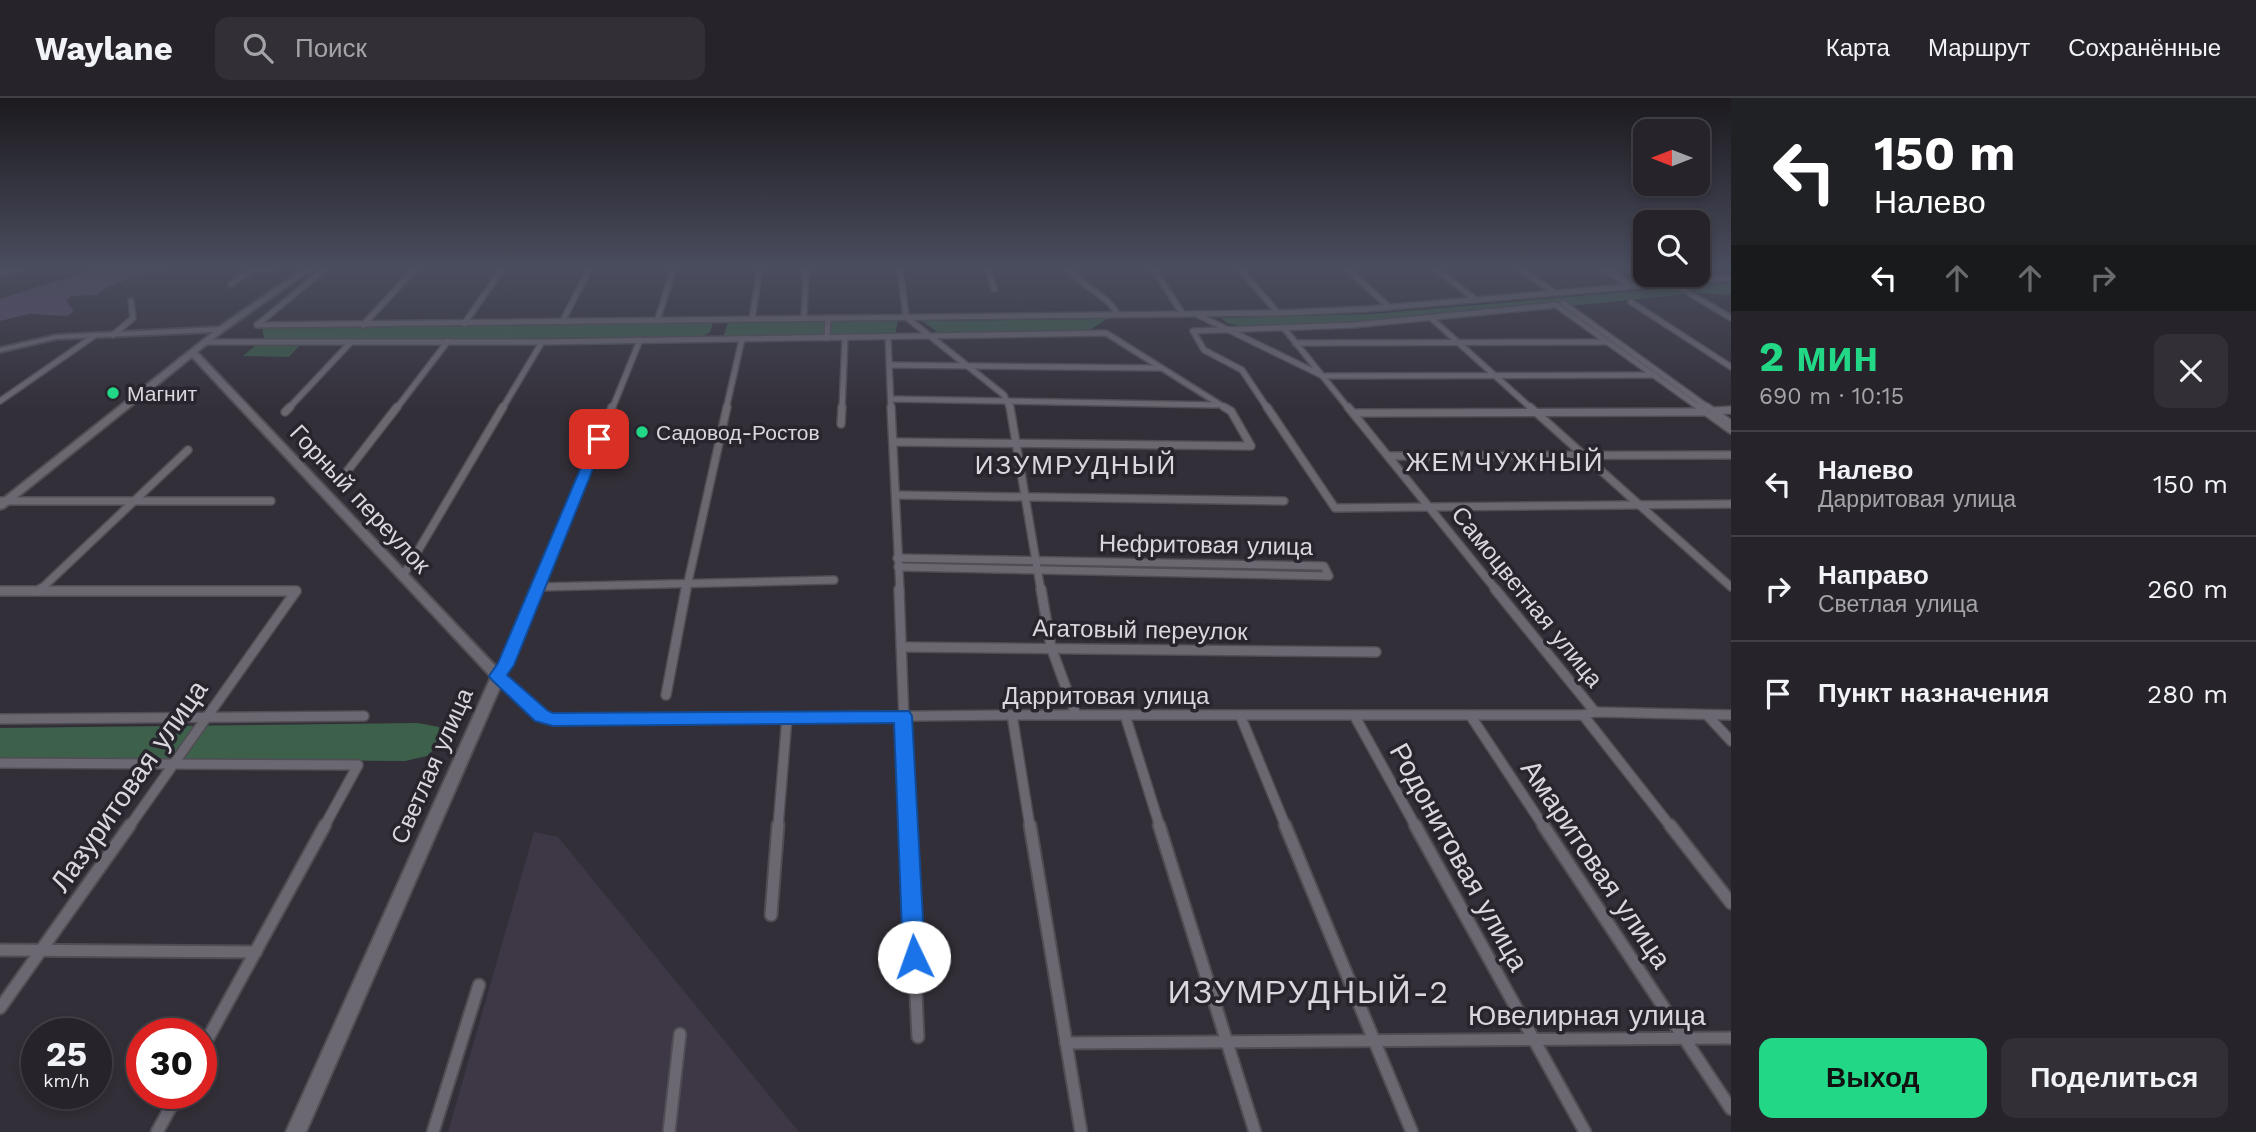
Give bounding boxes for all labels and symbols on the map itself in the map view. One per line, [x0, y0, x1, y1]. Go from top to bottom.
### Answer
north arrow [1633, 119, 1710, 196]
place label: Магнит [127, 381, 197, 406]
marker: Магнит [105, 385, 121, 401]
pin [569, 409, 629, 469]
street label: Горный переулок [284, 419, 436, 579]
place label: Садовод-Ростов [656, 420, 820, 445]
marker: Садовод-Ростов [634, 424, 650, 440]
district label: ЖЕМЧУЖНЫЙ [1405, 447, 1605, 477]
district label: ИЗУМРУДНЫЙ [975, 450, 1177, 480]
street label: Самоцветная улица [1446, 501, 1609, 693]
street label: Нефритовая улица [1099, 529, 1314, 561]
street label: Агатовый переулок [1032, 614, 1248, 646]
street label: Лазуритовая улица [44, 673, 215, 898]
street label: Дарритовая улица [1003, 682, 1210, 710]
street label: Светлая улица [385, 683, 479, 848]
street label: Родонитовая улица [1383, 737, 1536, 977]
street label: Амаритовая улица [1514, 753, 1678, 975]
position arrow [877, 920, 951, 994]
district label: ИЗУМРУДНЫЙ-2 [1168, 973, 1450, 1011]
street label: Ювелирная улица [1468, 999, 1706, 1032]
speed limit sign: 30 [126, 1018, 217, 1109]

